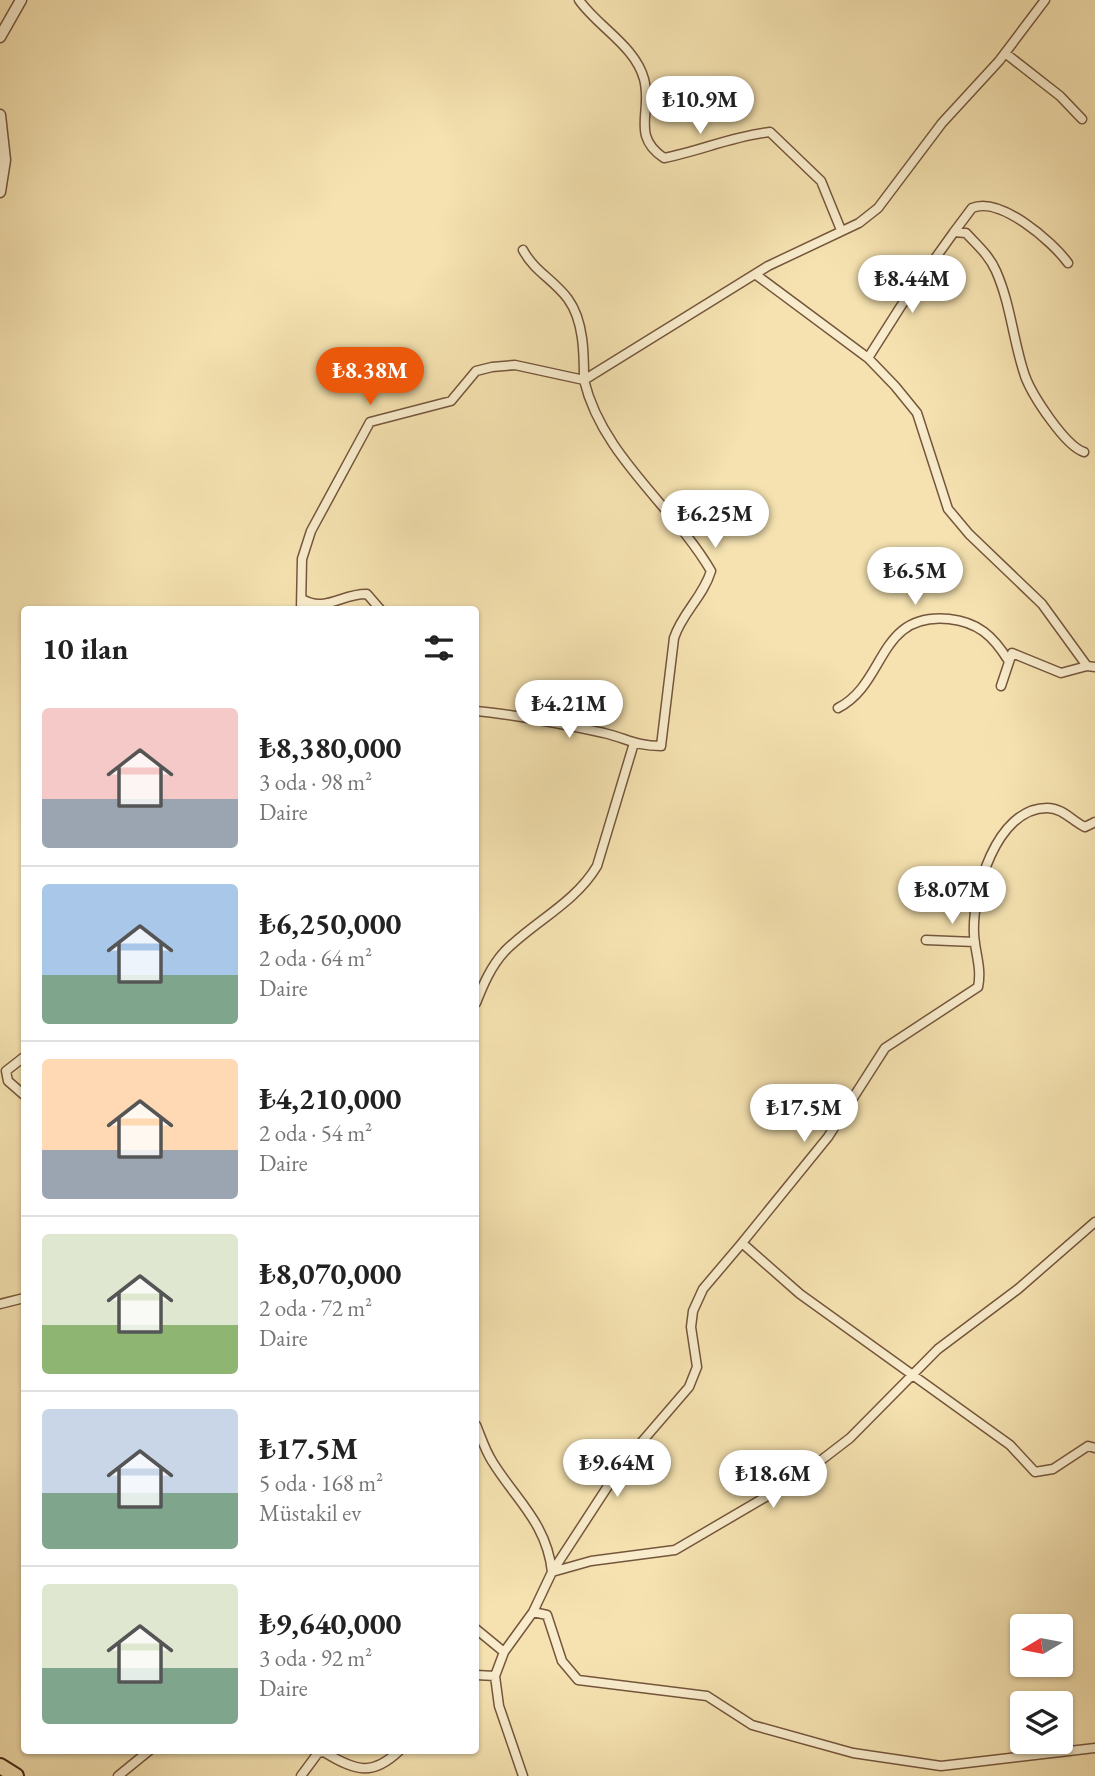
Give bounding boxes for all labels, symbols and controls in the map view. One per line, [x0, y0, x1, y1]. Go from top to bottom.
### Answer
pin: ₺10.9M [643, 76, 757, 136]
text: ₺10.9M [662, 84, 738, 114]
pin: ₺8.44M [855, 256, 969, 315]
text: ₺8.44M [874, 263, 950, 293]
pin: ₺8.38M [313, 348, 427, 407]
text: ₺8.38M [332, 355, 408, 385]
pin: ₺6.25M [658, 490, 772, 550]
text: ₺6.25M [677, 498, 753, 528]
pin: ₺6.5M [866, 548, 964, 607]
text: ₺6.5M [883, 555, 947, 585]
text: 10 ilan [42, 629, 128, 668]
icon: filters [420, 629, 458, 667]
pin: ₺4.21M [512, 680, 626, 740]
text: ₺4.21M [531, 688, 607, 718]
text: ₺8,380,000 [259, 728, 401, 767]
icon: home [98, 736, 182, 820]
text: 3 oda · 98 m² [259, 767, 372, 797]
text: Daire [259, 797, 308, 827]
pin: ₺8.07M [895, 866, 1009, 926]
text: ₺8.07M [914, 874, 990, 904]
text: ₺6,250,000 [259, 904, 401, 943]
icon: home [98, 912, 182, 996]
text: 2 oda · 64 m² [259, 943, 372, 973]
text: Daire [259, 973, 308, 1003]
text: ₺4,210,000 [259, 1079, 401, 1118]
pin: ₺17.5M [747, 1084, 861, 1144]
icon: home [98, 1087, 182, 1171]
text: ₺17.5M [766, 1092, 842, 1122]
text: 2 oda · 54 m² [259, 1118, 372, 1148]
text: Daire [259, 1148, 308, 1178]
text: ₺8,070,000 [259, 1254, 401, 1293]
icon: home [98, 1262, 182, 1346]
text: 2 oda · 72 m² [259, 1293, 372, 1323]
text: Daire [259, 1323, 308, 1353]
text: ₺17.5M [259, 1429, 358, 1468]
icon: home [98, 1437, 182, 1521]
pin: ₺9.64M [560, 1440, 674, 1499]
text: ₺9.64M [579, 1447, 655, 1477]
pin: ₺18.6M [716, 1450, 830, 1510]
text: ₺18.6M [735, 1458, 811, 1488]
text: 5 oda · 168 m² [259, 1468, 383, 1498]
text: Müstakil ev [259, 1498, 361, 1528]
text: ₺9,640,000 [259, 1604, 401, 1643]
icon: home [98, 1612, 182, 1696]
north arrow [1010, 1614, 1073, 1676]
map controls [1010, 1614, 1073, 1754]
text: 3 oda · 92 m² [259, 1643, 372, 1673]
text: Daire [259, 1673, 308, 1703]
button: layers [1010, 1691, 1073, 1754]

